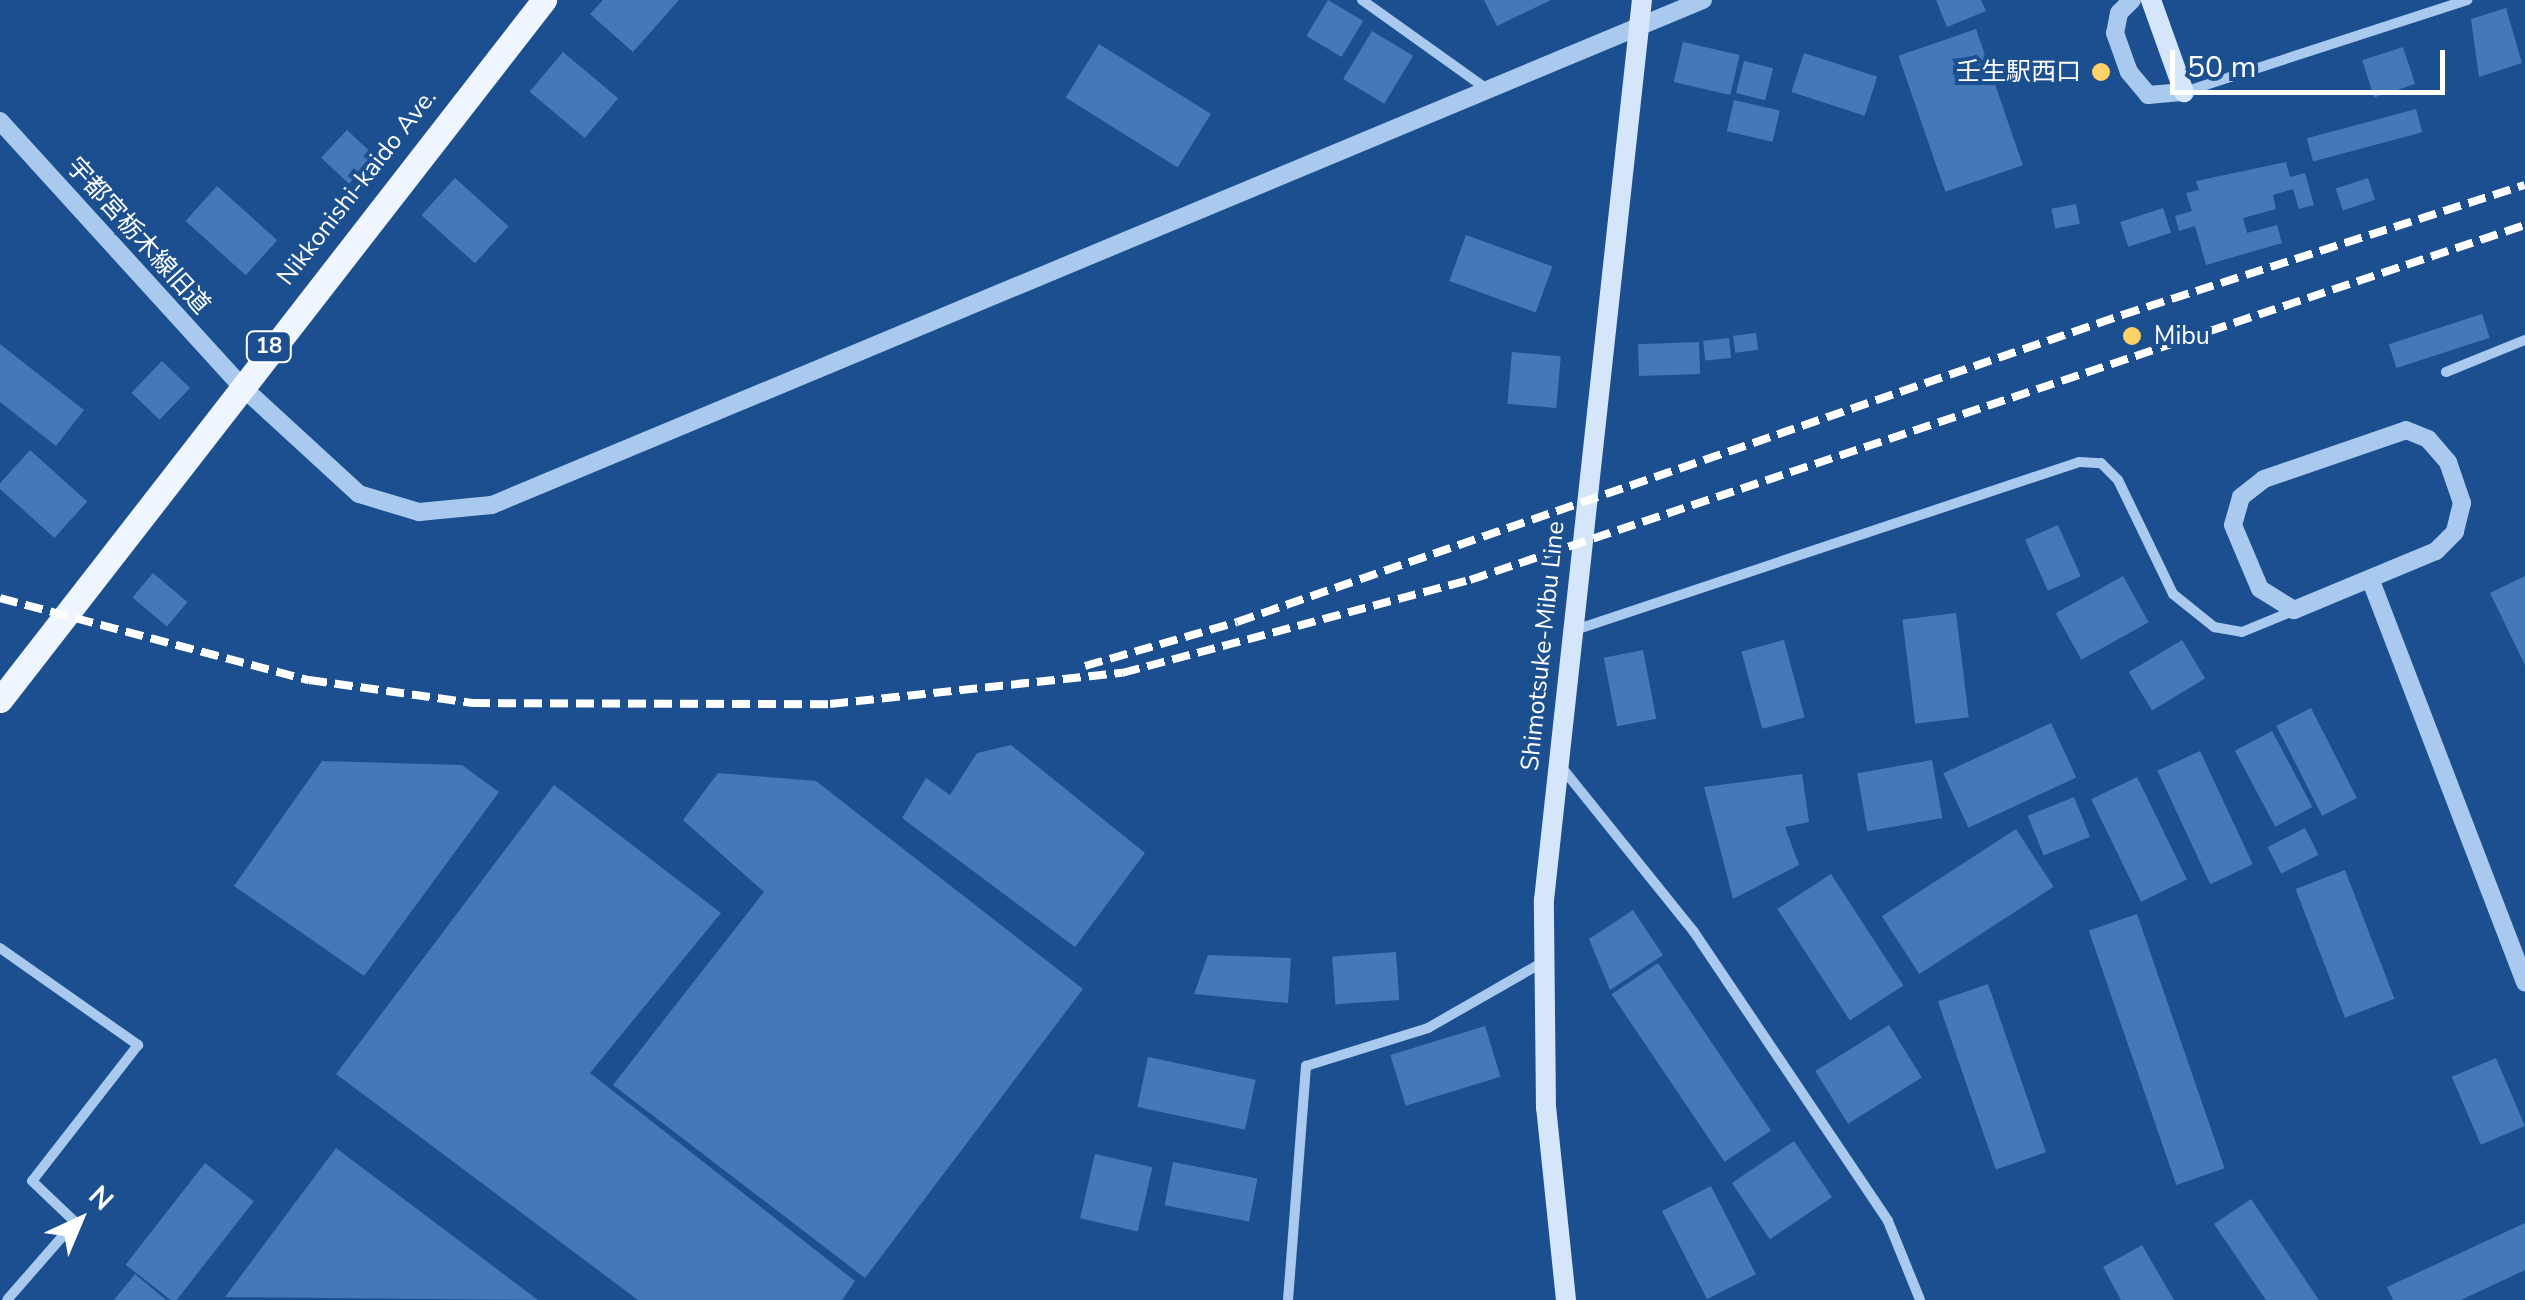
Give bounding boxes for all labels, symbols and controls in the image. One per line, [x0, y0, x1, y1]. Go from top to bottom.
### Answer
scale bar [2175, 30, 2450, 92]
text: 50 m [2187, 47, 2256, 88]
place label: 壬生駅西口 [1956, 57, 2081, 87]
marker: 壬生駅西口 [2090, 61, 2112, 83]
street label: Nikkonishi-kaido Ave. [271, 83, 443, 291]
street label: 宇都宮栃木線旧道 [60, 152, 216, 320]
place label: Mibu [2154, 321, 2210, 351]
marker: Mibu [2119, 323, 2145, 349]
road number: 18 [244, 330, 294, 364]
street label: Shimotsuke-Mibu Line [1515, 520, 1571, 772]
north arrow [30, 1170, 130, 1270]
text: N [80, 1177, 122, 1219]

